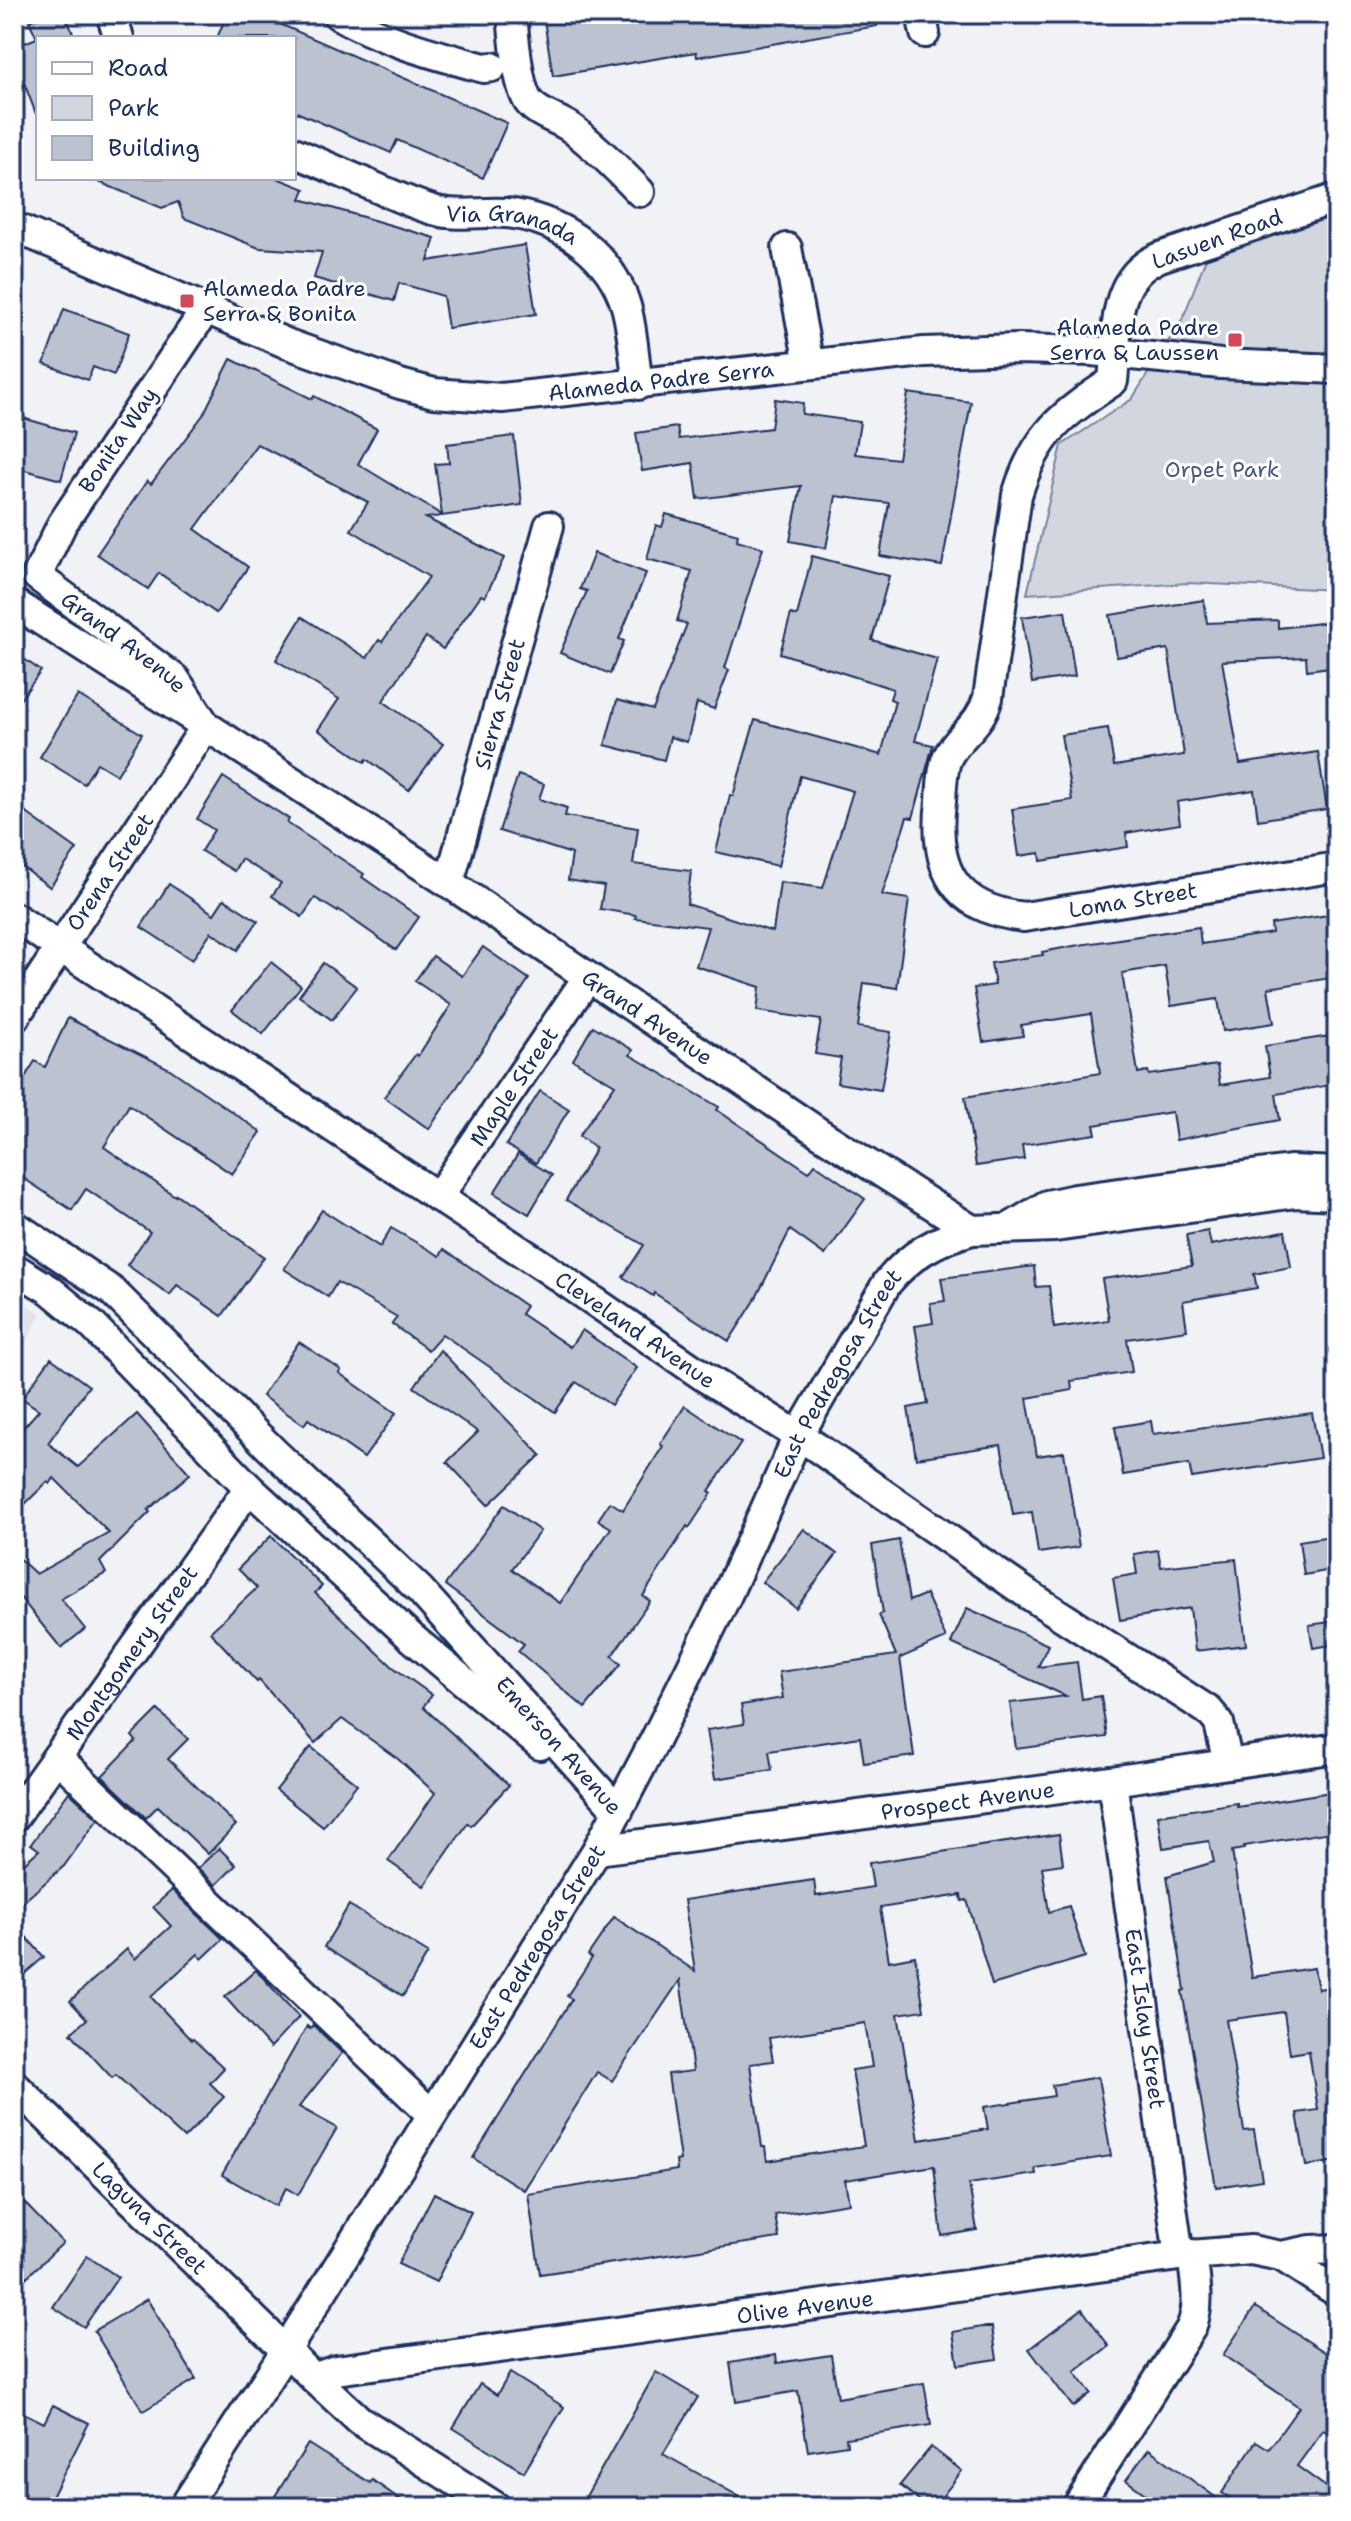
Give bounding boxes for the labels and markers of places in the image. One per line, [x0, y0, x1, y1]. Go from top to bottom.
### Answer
place label: Alameda Padre Serra & Bonita [203, 274, 366, 328]
marker: Alameda Padre Serra & Bonita [178, 292, 196, 310]
place label: Alameda Padre Serra & Laussen [1050, 313, 1219, 367]
marker: Alameda Padre Serra & Laussen [1226, 331, 1244, 349]

